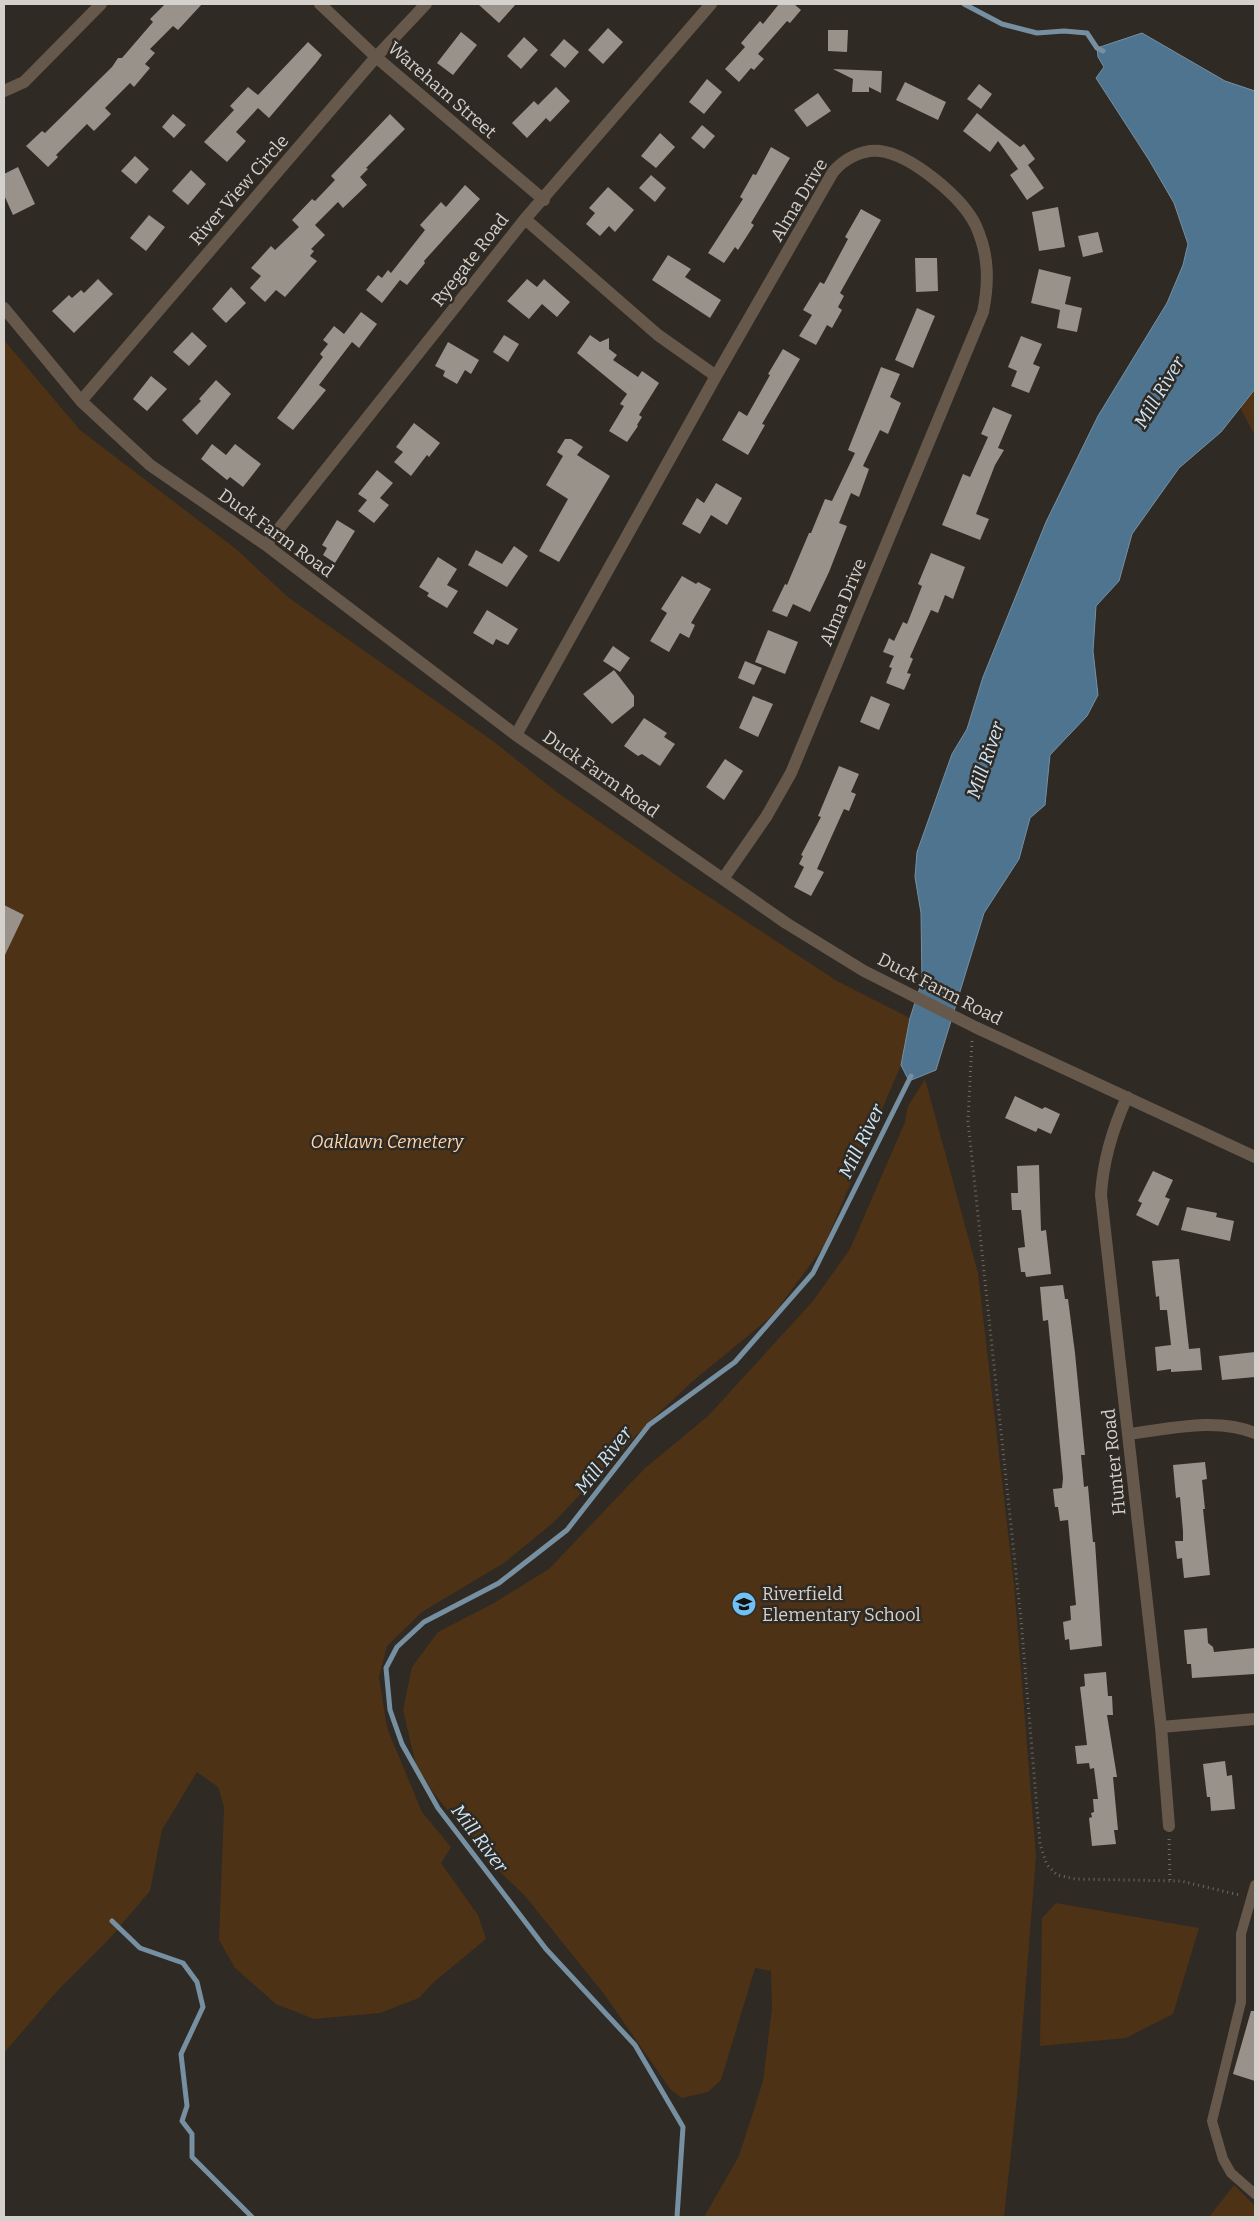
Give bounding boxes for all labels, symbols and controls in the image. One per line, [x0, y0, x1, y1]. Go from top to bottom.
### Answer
street label: Wareham Street [383, 37, 501, 143]
street label: River View Circle [185, 130, 293, 250]
street label: Alma Drive [766, 155, 832, 245]
street label: Ryegate Road [427, 209, 513, 311]
water label: Mill River [1129, 351, 1190, 432]
street label: Duck Farm Road [214, 484, 338, 582]
street label: Alma Drive [815, 555, 871, 649]
water label: Mill River [962, 718, 1010, 801]
street label: Duck Farm Road [539, 726, 664, 822]
street label: Duck Farm Road [874, 948, 1006, 1030]
water label: Mill River [834, 1099, 890, 1182]
park label: Oaklawn Cemetery [310, 1131, 464, 1153]
street label: Hunter Road [1097, 1407, 1131, 1516]
water label: Mill River [570, 1421, 638, 1499]
place label: Riverfield Elementary School [762, 1583, 921, 1626]
school or university icon: Riverfield Elementary School [731, 1591, 757, 1617]
water label: Mill River [447, 1800, 513, 1878]

